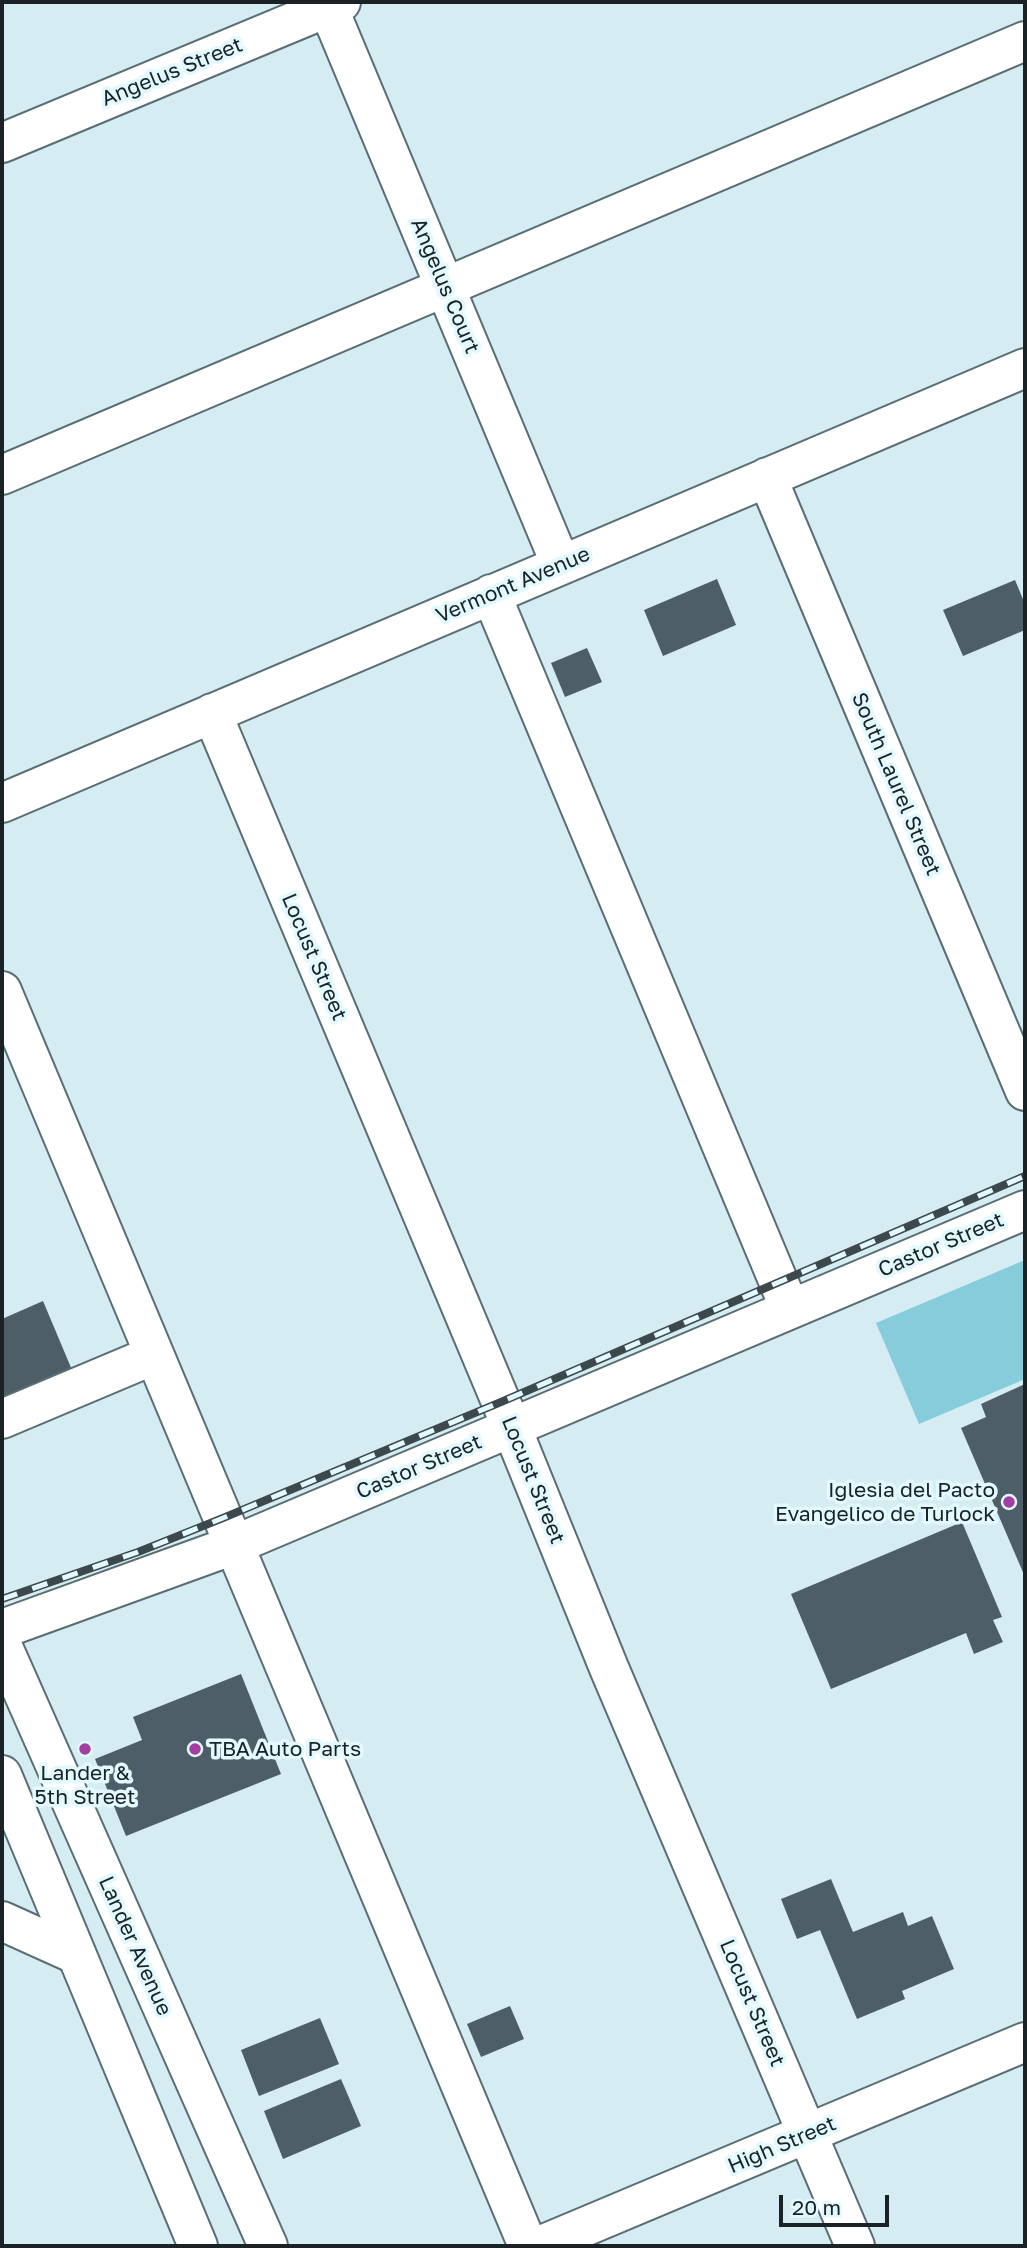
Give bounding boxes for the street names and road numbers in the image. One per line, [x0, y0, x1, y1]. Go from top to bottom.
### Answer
street label: Angelus Street [98, 32, 246, 112]
street label: Angelus Court [405, 215, 485, 357]
street label: Vermont Avenue [432, 541, 594, 629]
street label: South Laurel Street [846, 689, 946, 879]
street label: Locust Street [276, 890, 352, 1024]
street label: Castor Street [874, 1207, 1008, 1283]
street label: Locust Street [496, 1412, 570, 1548]
street label: Castor Street [352, 1429, 486, 1505]
street label: Lander Avenue [93, 1873, 177, 2019]
street label: Locust Street [714, 1936, 790, 2070]
street label: High Street [724, 2111, 840, 2179]

